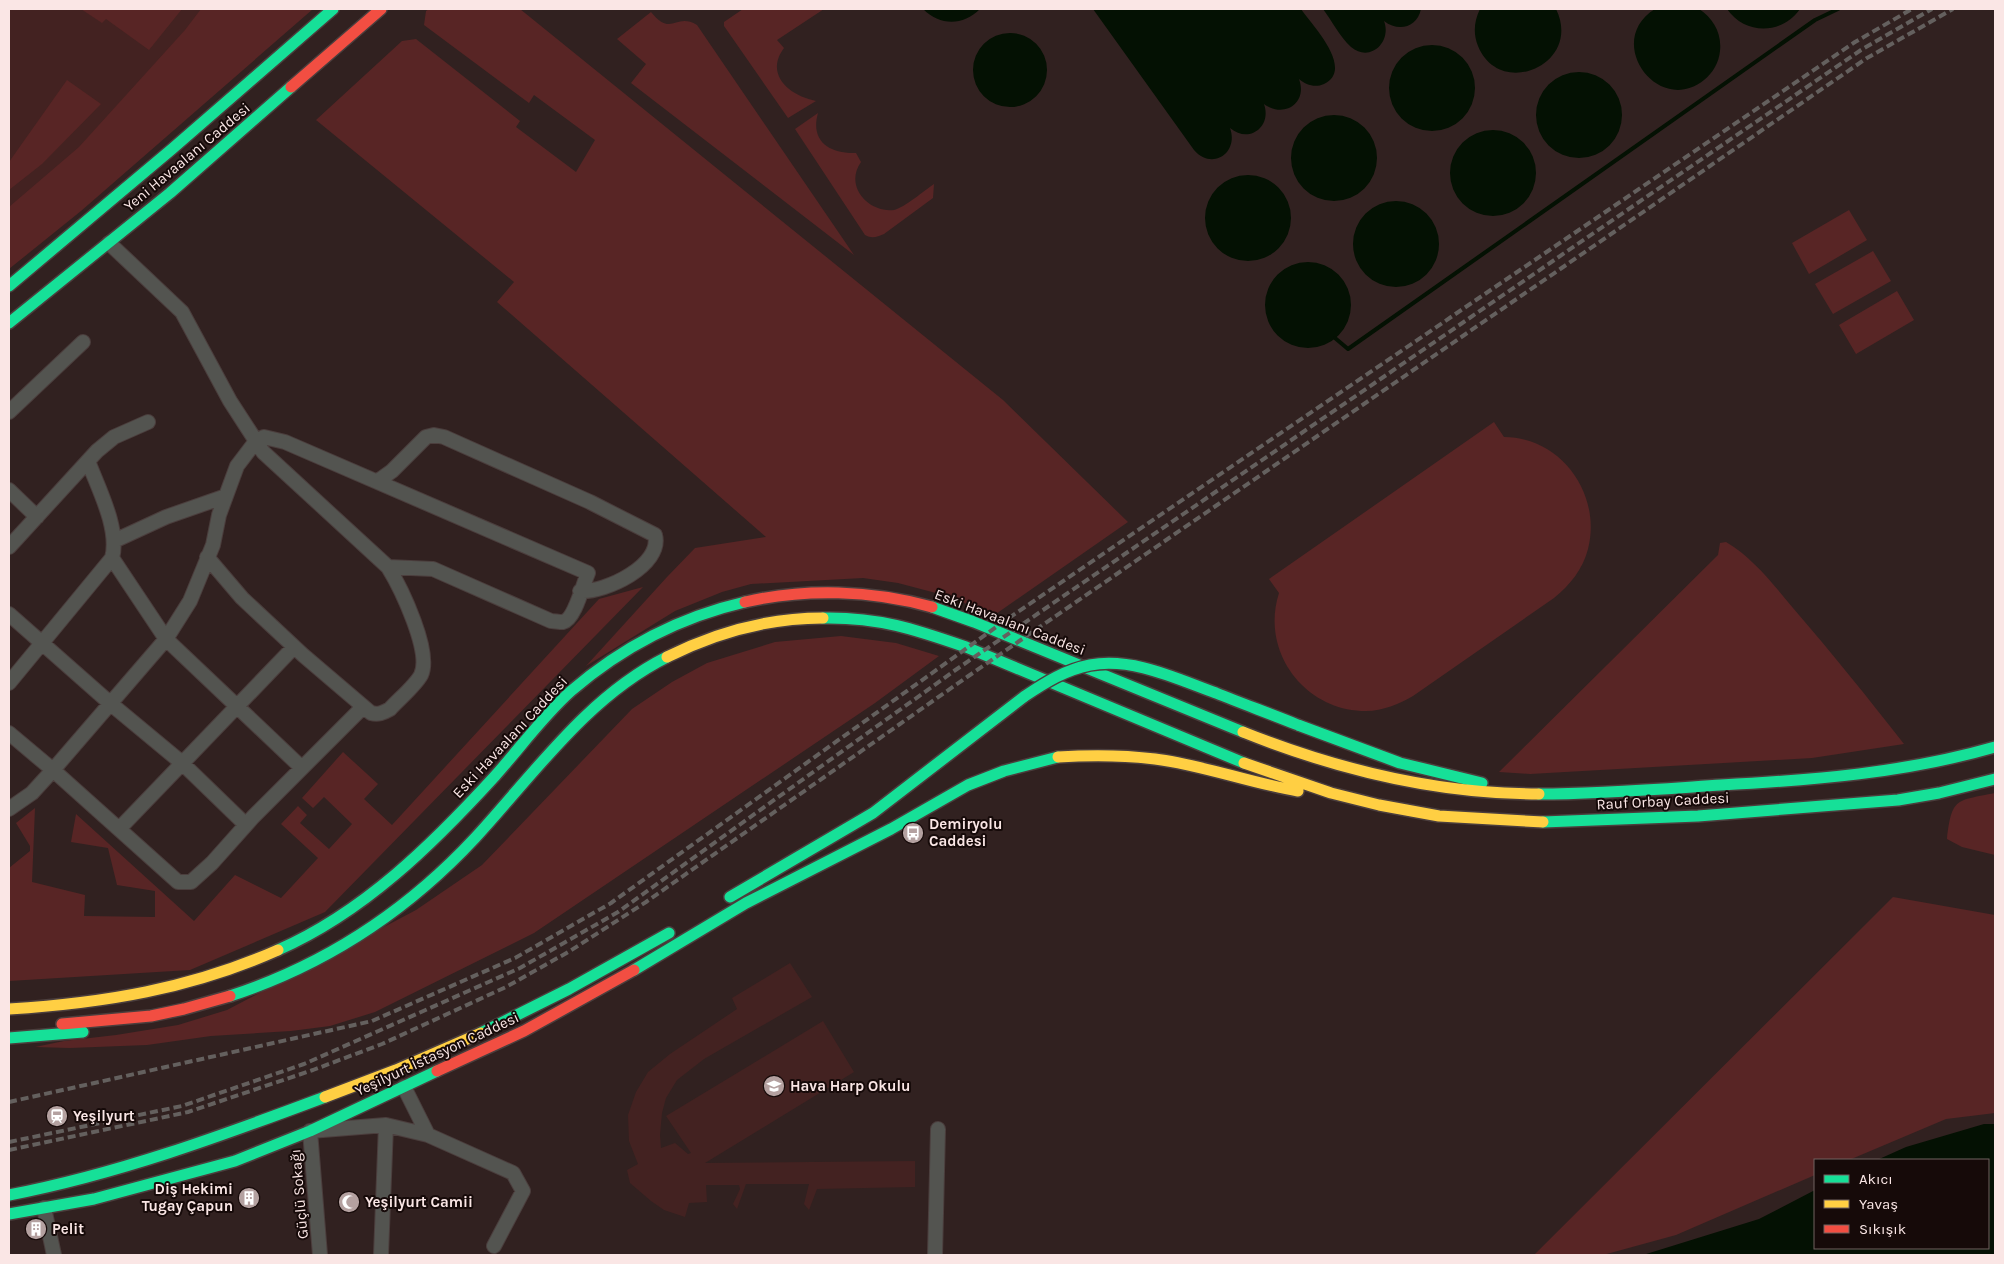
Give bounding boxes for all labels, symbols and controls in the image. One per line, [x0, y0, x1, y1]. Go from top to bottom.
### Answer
street label: Yeni Havaalanı Caddesi [120, 99, 254, 215]
street label: Eski Havaalanı Caddesi [932, 585, 1088, 659]
street label: Eski Havaalanı Caddesi [449, 672, 571, 802]
street label: Rauf Orbay Caddesi [1596, 789, 1730, 813]
place label: Demiryolu Caddesi [929, 815, 1002, 850]
bus stop icon: Demiryolu Caddesi [901, 821, 925, 845]
street label: Yeşilyurt İstasyon Caddesi [352, 1008, 522, 1100]
school or university icon: Hava Harp Okulu [762, 1074, 786, 1098]
place label: Hava Harp Okulu [790, 1077, 910, 1095]
station icon: Yeşilyurt [45, 1104, 69, 1128]
place label: Yeşilyurt [73, 1107, 135, 1125]
street label: Güçlü Sokağı [286, 1148, 312, 1240]
legend [1814, 1159, 1989, 1249]
text: Akıcı [1859, 1170, 1893, 1188]
place label: Diş Hekimi Tugay Çapun [142, 1180, 233, 1215]
building icon: Diş Hekimi Tugay Çapun [237, 1186, 261, 1210]
mosque icon: Yeşilyurt Camii [337, 1190, 361, 1214]
place label: Yeşilyurt Camii [365, 1193, 473, 1211]
text: Yavaş [1859, 1195, 1898, 1213]
building icon: Pelit [24, 1217, 48, 1241]
place label: Pelit [52, 1220, 84, 1238]
text: Sıkışık [1859, 1220, 1906, 1238]

